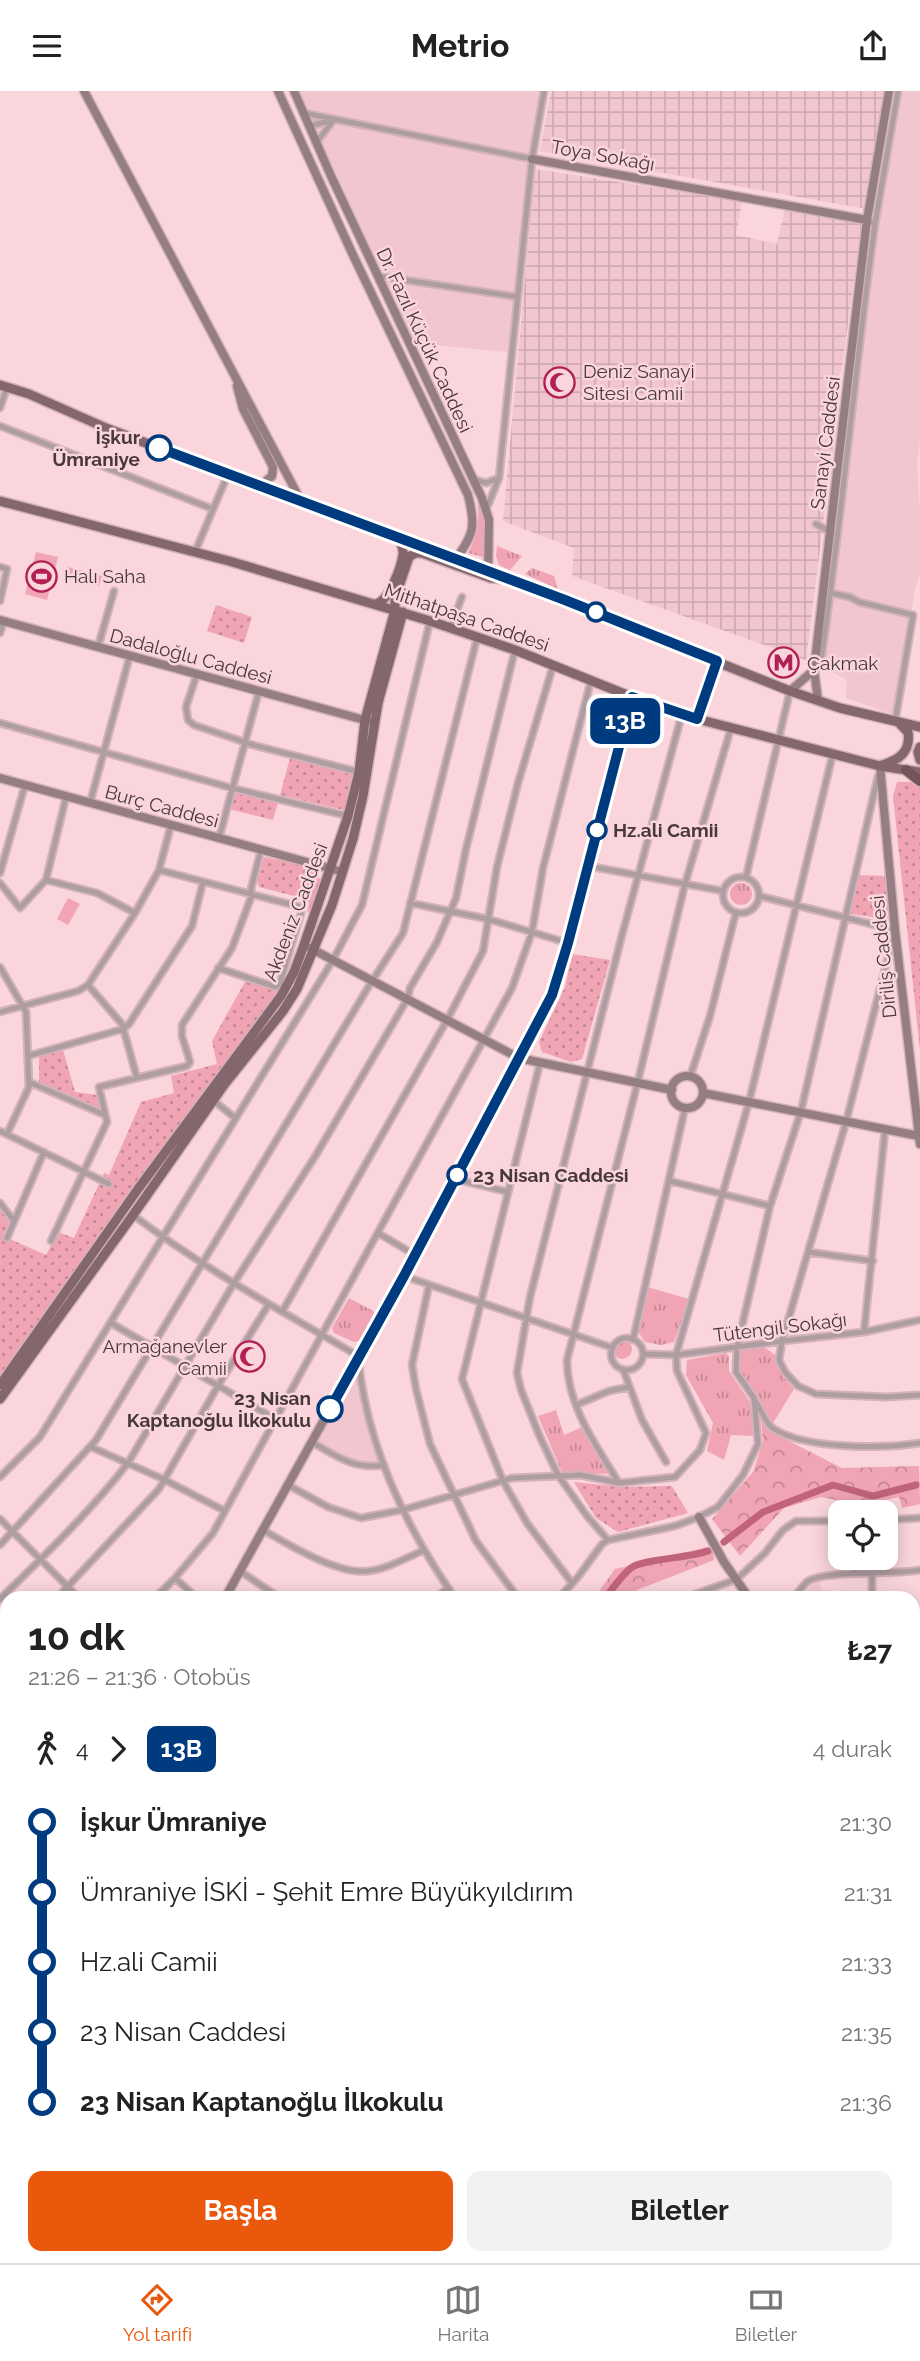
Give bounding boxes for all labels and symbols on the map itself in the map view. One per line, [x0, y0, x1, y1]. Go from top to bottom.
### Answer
street label: Toya Sokağı [550, 135, 656, 175]
street label: Dr. Fazıl Küçük Caddesi [372, 244, 478, 436]
place label: Deniz Sanayi Sitesi Camii [583, 360, 695, 404]
mosque icon: Deniz Sanayi Sitesi Camii [543, 365, 577, 399]
street label: Sanayi Caddesi [806, 375, 844, 511]
place label: İşkur Ümraniye [52, 426, 141, 470]
marker: İşkur Ümraniye [146, 435, 172, 461]
sports icon: Halı Saha [24, 559, 58, 593]
place label: Halı Saha [64, 565, 146, 587]
street label: Mithatpaşa Caddesi [382, 578, 552, 656]
unlabelled marker [586, 602, 606, 622]
street label: Dadaloğlu Caddesi [107, 624, 275, 688]
metro station icon: Çakmak [767, 646, 801, 680]
place label: Çakmak [807, 652, 878, 674]
line badge: 13B [585, 698, 665, 744]
street label: Burç Caddesi [103, 780, 221, 832]
place label: Hz.ali Camii [613, 819, 718, 841]
marker: Hz.ali Camii [587, 820, 607, 840]
street label: Akdeniz Caddesi [259, 840, 331, 984]
street label: Diriliş Caddesi [866, 895, 900, 1019]
place label: 23 Nisan Caddesi [473, 1164, 629, 1186]
marker: 23 Nisan Caddesi [447, 1165, 467, 1185]
street label: Tütengil Sokağı [712, 1308, 848, 1346]
place label: Armağanevler Camii [102, 1335, 227, 1379]
mosque icon: Armağanevler Camii [233, 1340, 267, 1374]
place label: 23 Nisan Kaptanoğlu İlkokulu [127, 1387, 311, 1431]
marker: 23 Nisan Kaptanoğlu İlkokulu [317, 1396, 343, 1422]

